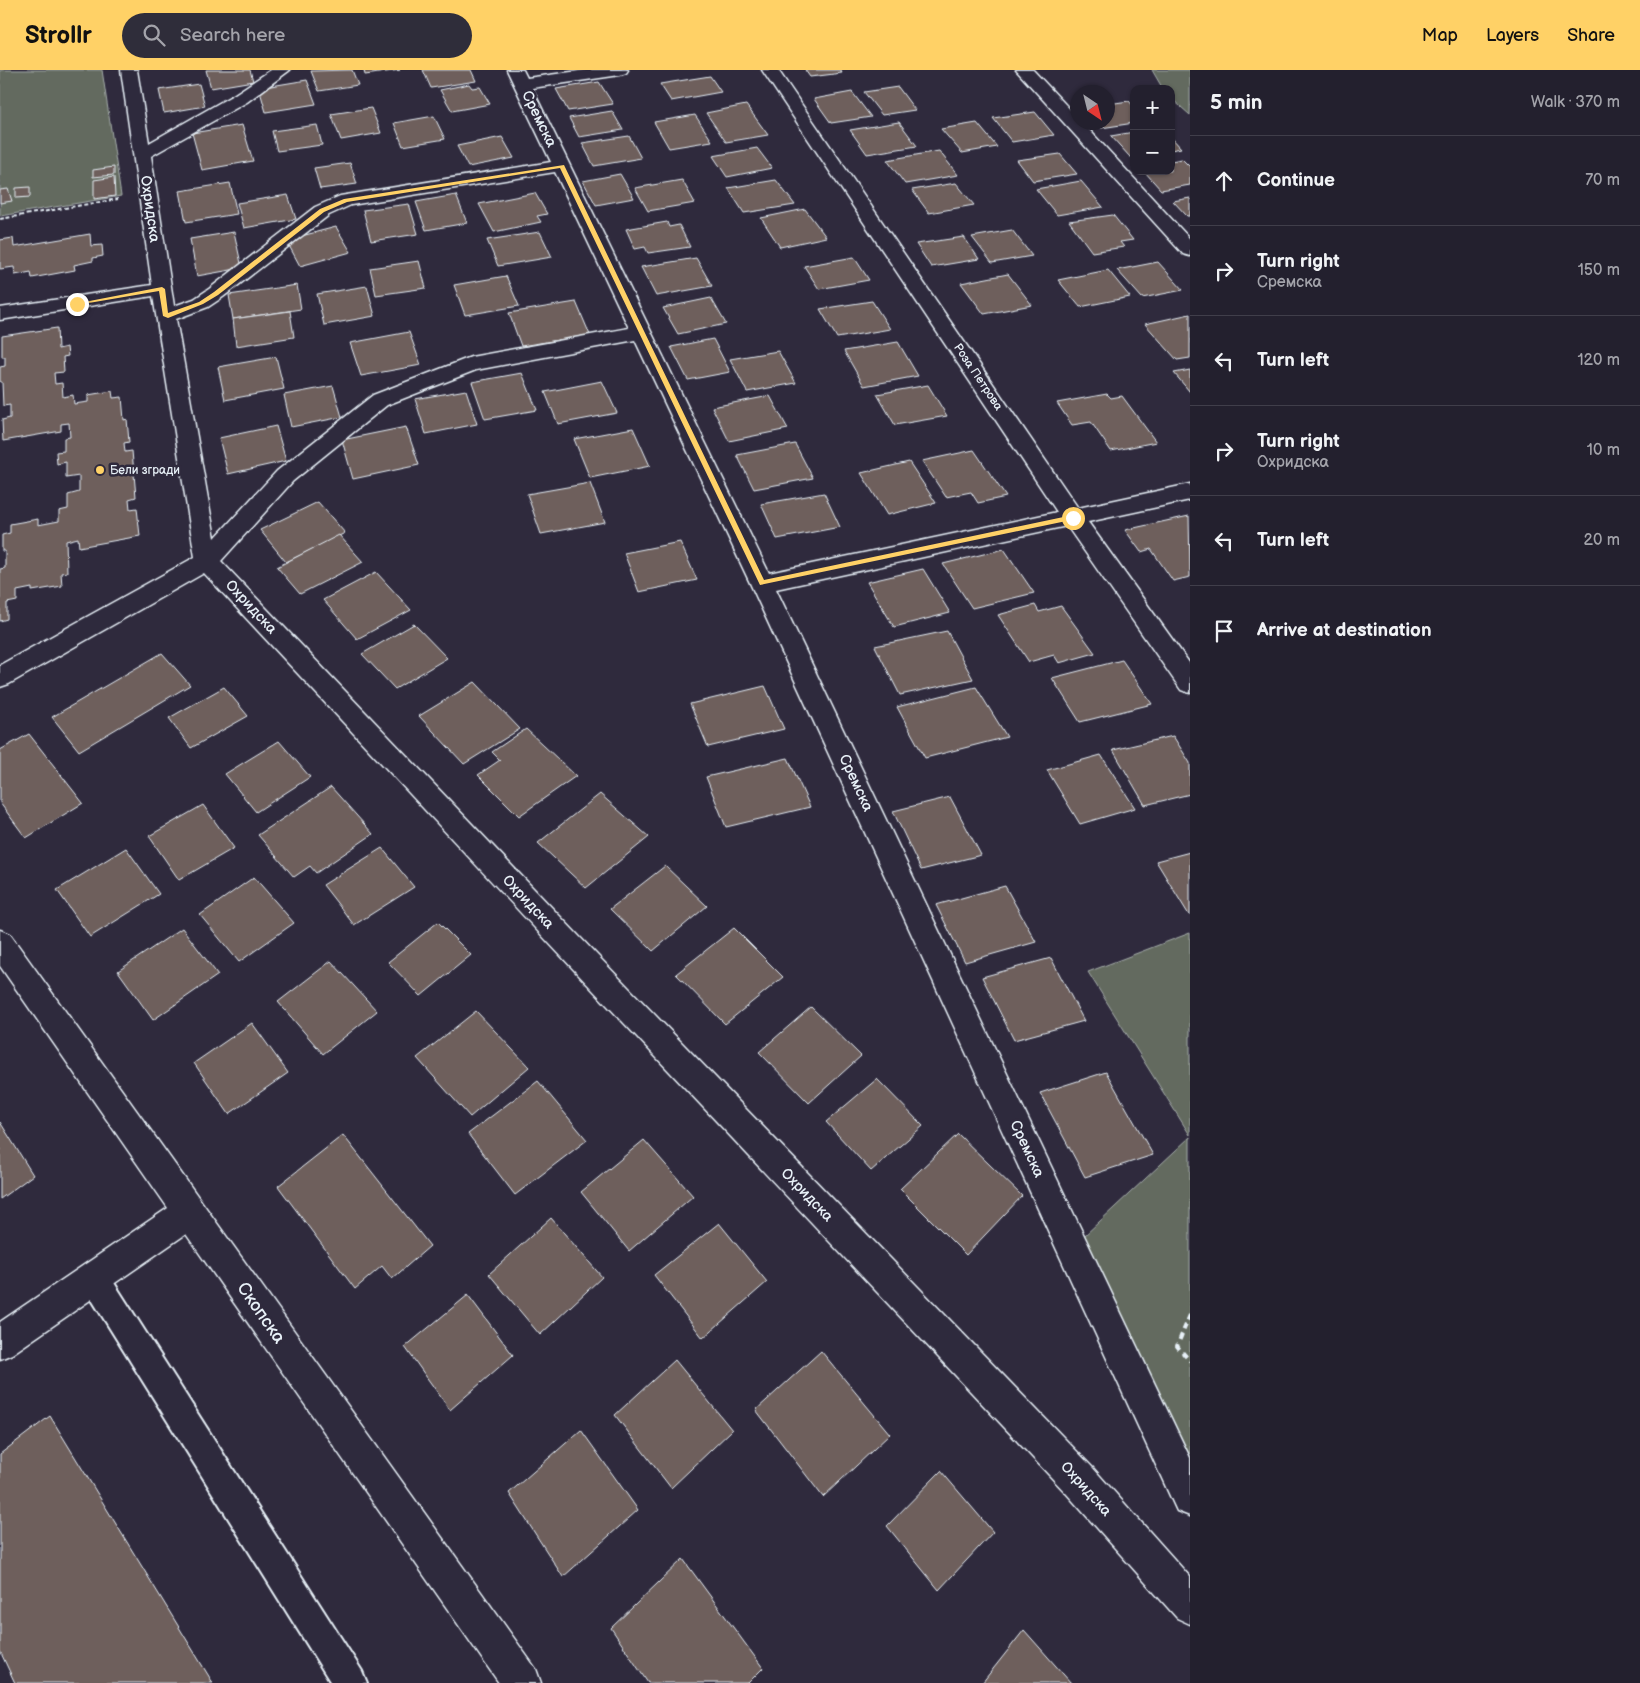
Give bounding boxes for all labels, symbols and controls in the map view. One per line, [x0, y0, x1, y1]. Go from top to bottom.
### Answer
search box [122, 13, 472, 58]
text: Strollr [25, 21, 92, 50]
icon: search [140, 21, 168, 49]
text: Search here [180, 24, 285, 47]
text: Map [1422, 25, 1458, 46]
text: Layers [1486, 25, 1539, 46]
text: Share [1567, 25, 1615, 46]
north arrow [1070, 85, 1115, 130]
map controls [1130, 85, 1175, 175]
button: + [1130, 85, 1175, 130]
street label: Сремска [517, 88, 561, 151]
text: 5 min [1210, 90, 1263, 115]
text: Walk · 370 m [1531, 93, 1620, 112]
button: − [1130, 130, 1175, 175]
icon: ahead [1210, 167, 1238, 195]
text: Continue [1257, 169, 1335, 192]
text: 70 m [1585, 171, 1620, 190]
street label: Охридска [136, 174, 164, 244]
text: Turn right [1257, 250, 1340, 273]
icon: right [1210, 257, 1238, 285]
text: 150 m [1578, 261, 1620, 280]
text: Сремска [1257, 273, 1322, 292]
route end [66, 293, 89, 316]
street label: Роза Петрова [950, 341, 1006, 413]
icon: left [1210, 347, 1238, 375]
text: Turn left [1257, 349, 1329, 372]
text: 120 m [1577, 351, 1620, 370]
text: Turn right [1257, 430, 1340, 453]
icon: right [1210, 437, 1238, 465]
text: 10 m [1587, 441, 1620, 460]
text: Охридска [1257, 453, 1329, 472]
place label: Бели згради [110, 463, 180, 478]
marker: Бели згради [94, 464, 106, 476]
route start [1062, 507, 1085, 530]
icon: left [1210, 527, 1238, 555]
text: Turn left [1257, 529, 1329, 552]
text: 20 m [1584, 531, 1620, 550]
street label: Охридска [221, 576, 281, 638]
icon: arrive [1210, 617, 1238, 645]
text: Arrive at destination [1257, 619, 1432, 642]
street label: Сремска [835, 751, 878, 815]
street label: Охридска [498, 871, 558, 933]
street label: Сремска [1006, 1117, 1049, 1181]
street label: Охридска [777, 1164, 837, 1226]
street label: Скопска [232, 1278, 290, 1348]
street label: Охридска [1056, 1458, 1116, 1521]

